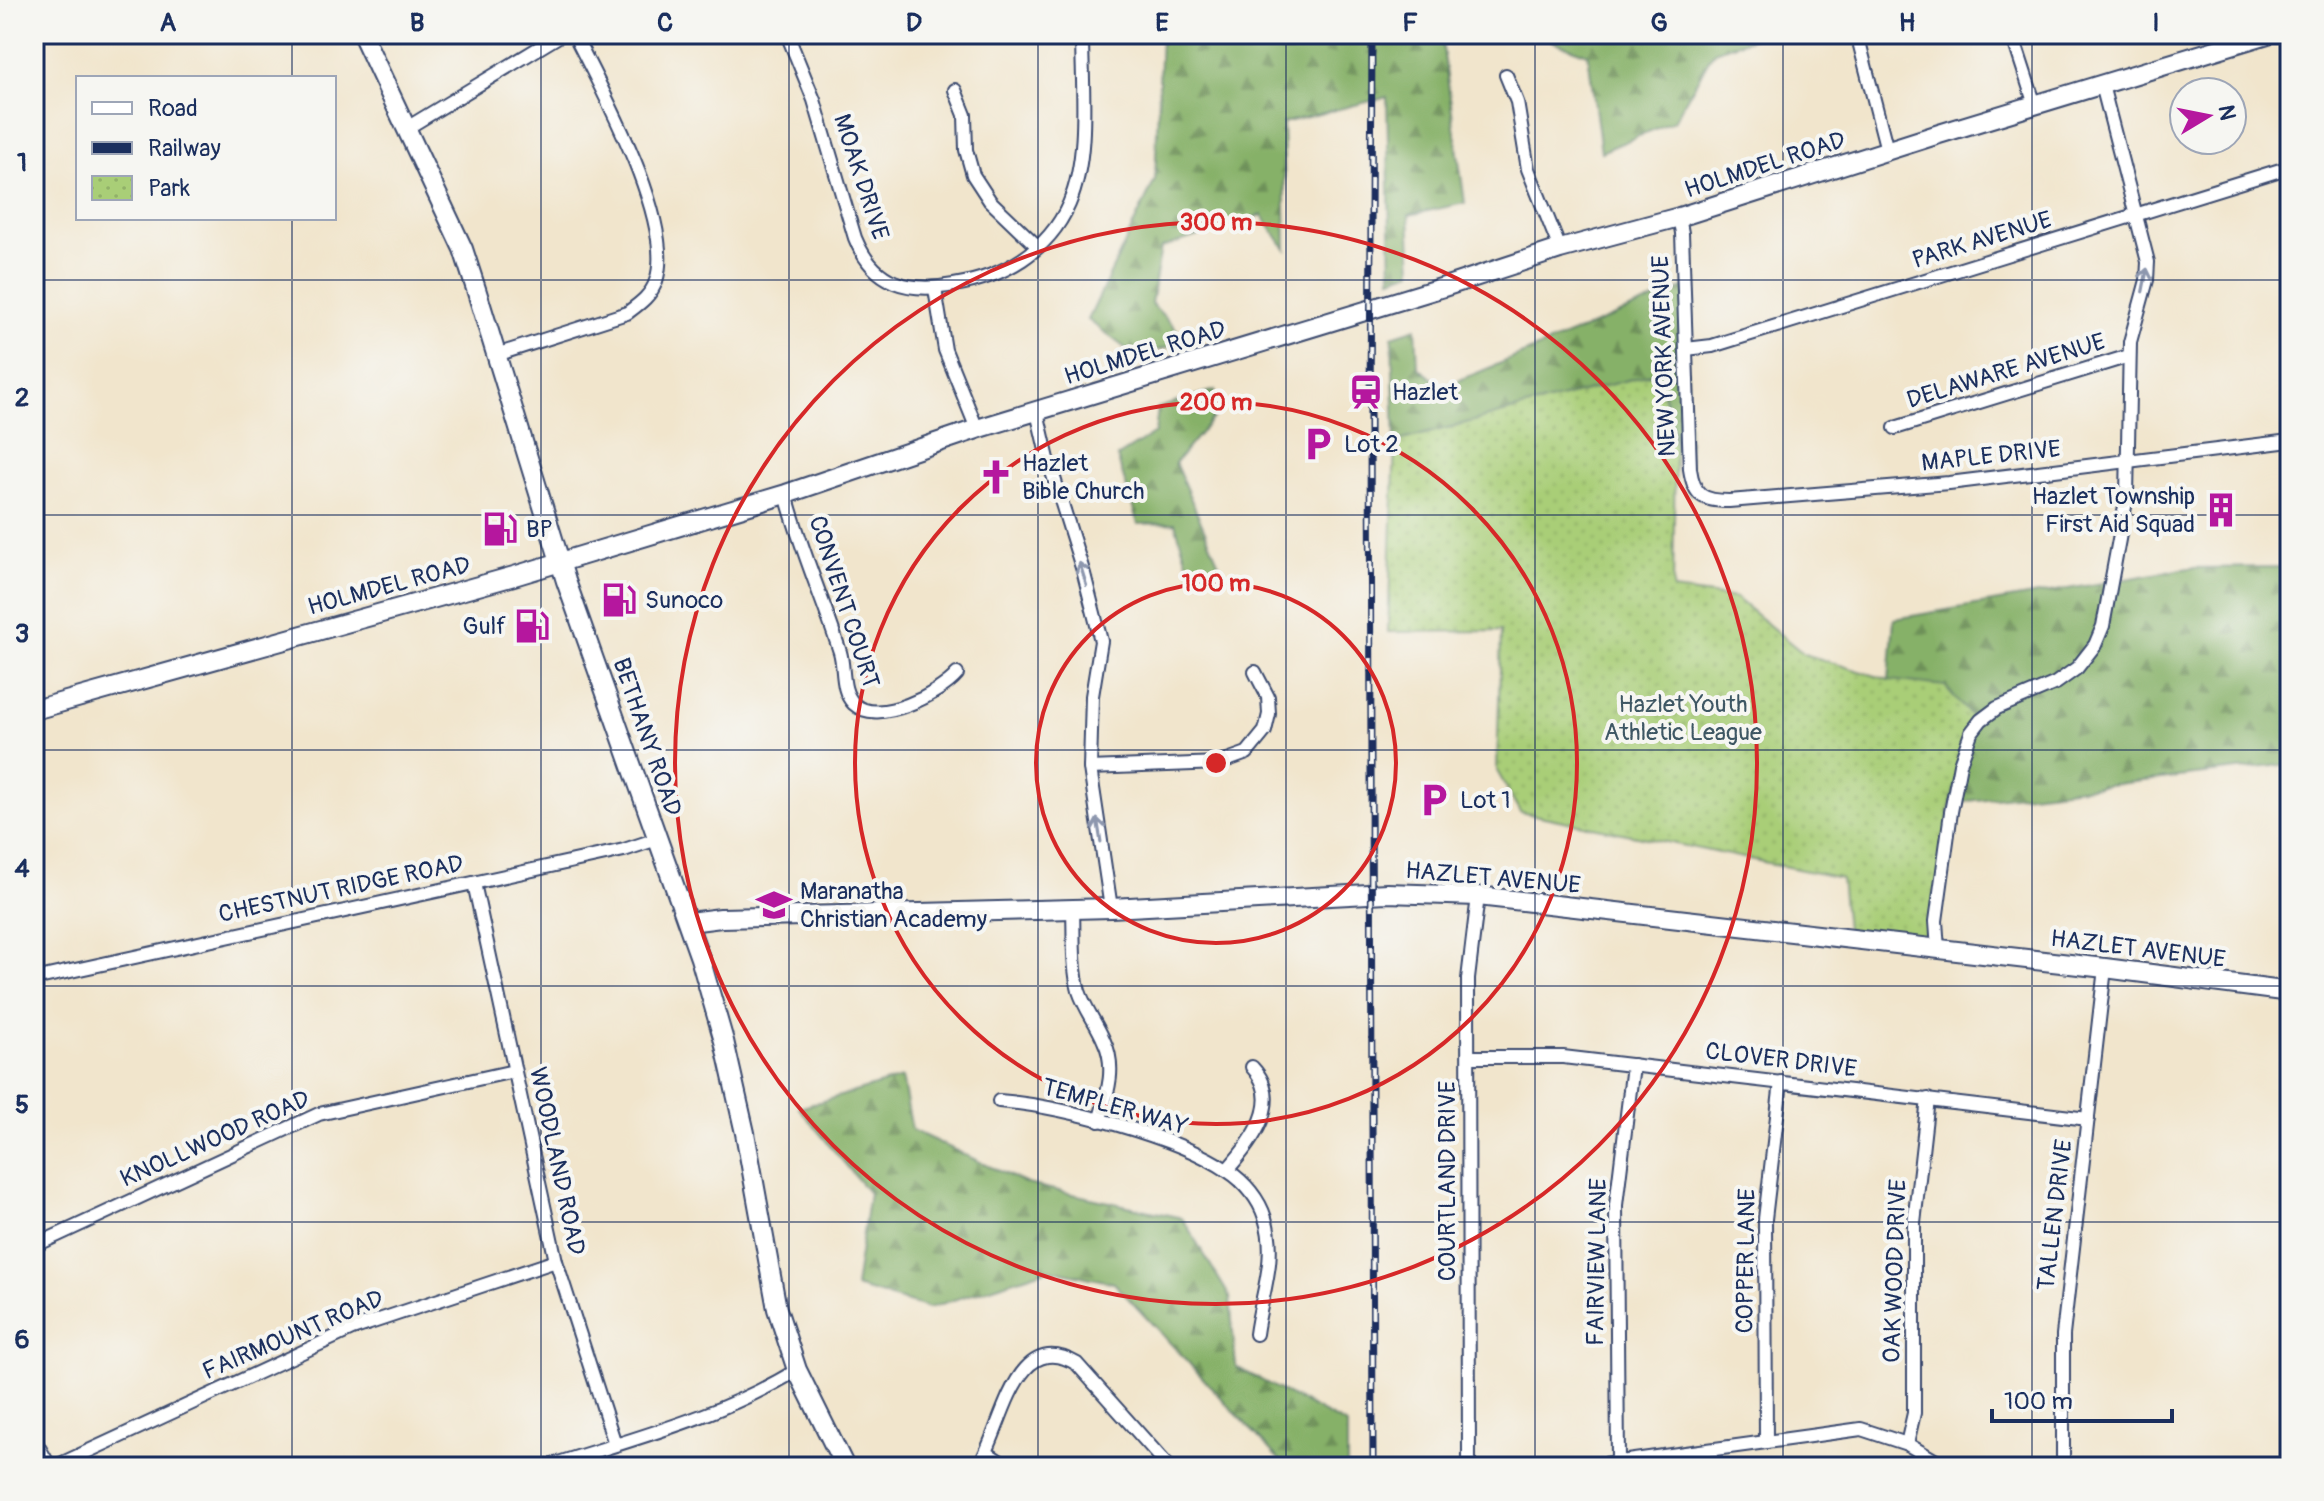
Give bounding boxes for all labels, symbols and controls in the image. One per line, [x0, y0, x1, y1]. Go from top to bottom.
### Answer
text: A [160, 7, 177, 39]
text: B [410, 7, 424, 39]
text: C [657, 7, 673, 39]
text: D [906, 7, 922, 39]
text: E [1155, 7, 1169, 39]
text: F [1402, 7, 1418, 39]
text: G [1650, 7, 1668, 39]
text: H [1899, 7, 1915, 39]
text: I [2152, 7, 2160, 39]
legend [76, 76, 336, 220]
north arrow [2168, 76, 2248, 156]
text: Road [148, 94, 198, 123]
text: N [2212, 103, 2242, 123]
street label: MOAK DRIVE [827, 111, 895, 243]
street label: HOLMDEL ROAD [1681, 125, 1849, 205]
text: Railway [148, 134, 221, 163]
text: 1 [17, 147, 27, 179]
text: Park [148, 174, 190, 203]
street label: PARK AVENUE [1909, 205, 2055, 275]
text: 300 m [1180, 208, 1252, 237]
street label: NEW YORK AVENUE [1646, 255, 1682, 457]
one-way arrow [2139, 268, 2154, 294]
street label: HOLMDEL ROAD [1061, 315, 1229, 391]
street label: DELAWARE AVENUE [1903, 327, 2109, 415]
station icon: Hazlet [1347, 373, 1385, 411]
place label: Hazlet [1392, 378, 1458, 407]
text: 2 [15, 382, 29, 414]
text: 200 m [1180, 388, 1252, 417]
parking icon: Lot 2 [1299, 425, 1337, 463]
place label: Lot 2 [1344, 430, 1399, 459]
street label: MAPLE DRIVE [1920, 434, 2062, 478]
place label: Hazlet Bible Church [1022, 449, 1145, 506]
church icon: Hazlet Bible Church [977, 458, 1015, 496]
place label: Hazlet Township First Aid Squad [2032, 482, 2195, 539]
building icon: Hazlet Township First Aid Squad [2202, 491, 2240, 529]
fuel station icon: BP [481, 510, 519, 548]
street label: CONVENT COURT [802, 512, 886, 692]
place label: BP [526, 515, 553, 544]
street label: HOLMDEL ROAD [304, 550, 474, 622]
one-way arrow [1075, 562, 1090, 587]
text: 100 m [1182, 569, 1250, 598]
fuel station icon: Sunoco [600, 581, 638, 619]
place label: Sunoco [645, 586, 723, 615]
fuel station icon: Gulf [513, 607, 551, 645]
place label: Gulf [463, 612, 506, 641]
text: 3 [15, 618, 29, 650]
street label: BETHANY ROAD [606, 654, 688, 820]
park label: Hazlet Youth Athletic League [1604, 690, 1762, 747]
centre of rings [1202, 749, 1230, 777]
parking icon: Lot 1 [1415, 781, 1453, 819]
place label: Lot 1 [1460, 786, 1511, 815]
one-way arrow [1091, 818, 1106, 844]
street label: CHESTNUT RIDGE ROAD [216, 849, 466, 929]
text: 4 [14, 853, 30, 885]
street label: HAZLET AVENUE [1404, 856, 1582, 900]
place label: Maranatha Christian Academy [800, 877, 987, 934]
school or university icon: Maranatha Christian Academy [755, 886, 793, 924]
street label: HAZLET AVENUE [2049, 924, 2227, 974]
street label: CLOVER DRIVE [1704, 1036, 1858, 1084]
street label: WOODLAND ROAD [523, 1064, 591, 1258]
street label: TEMPLER WAY [1039, 1072, 1191, 1142]
street label: COURTLAND DRIVE [1433, 1081, 1462, 1281]
street label: KNOLLWOOD ROAD [116, 1084, 314, 1194]
text: 5 [15, 1089, 29, 1121]
street label: TALLEN DRIVE [2031, 1138, 2079, 1292]
street label: FAIRVIEW LANE [1581, 1178, 1613, 1346]
street label: OAK WOOD DRIVE [1877, 1178, 1913, 1364]
street label: COPPER LANE [1730, 1188, 1762, 1334]
street label: FAIRMOUNT ROAD [198, 1284, 388, 1386]
text: 6 [14, 1324, 30, 1356]
scale bar [1992, 1373, 2172, 1423]
text: 100 m [2004, 1387, 2073, 1416]

